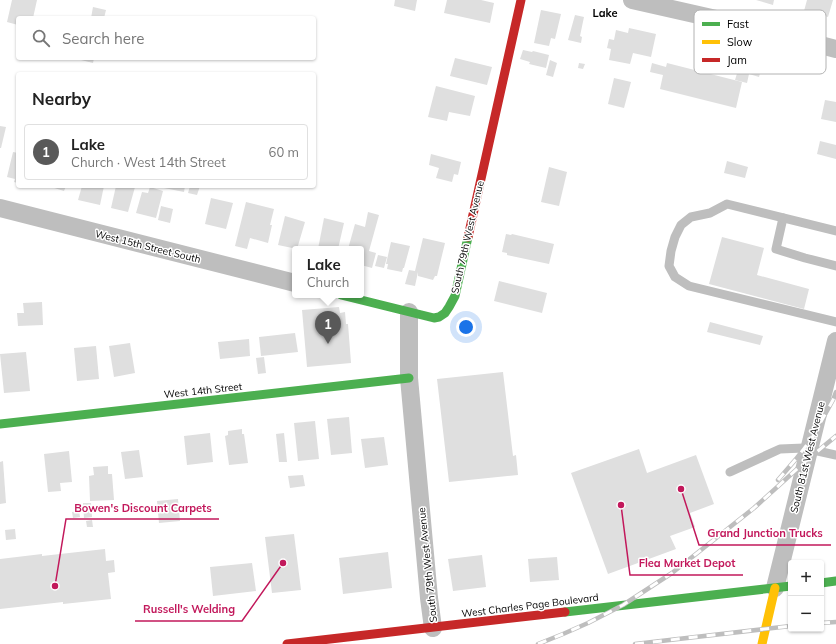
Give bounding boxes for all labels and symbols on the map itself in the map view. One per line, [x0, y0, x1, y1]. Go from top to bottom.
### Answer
district label: Lake [593, 6, 617, 20]
legend [694, 10, 826, 74]
text: Fast [727, 17, 749, 31]
text: Slow [727, 35, 753, 49]
text: Jam [727, 53, 747, 67]
street label: South 79th West Avenue [448, 179, 487, 295]
street label: West 15th Street South [94, 227, 202, 266]
pin: 1 [315, 311, 341, 344]
your location [456, 317, 476, 337]
street label: West 14th Street [163, 380, 243, 401]
street label: South 81st West Avenue [787, 400, 828, 514]
callout: Bowen's Discount Carpets [66, 496, 219, 519]
text: Bowen's Discount Carpets [74, 501, 212, 515]
street label: South 79th West Avenue [415, 507, 440, 623]
callout: Grand Junction Trucks [699, 522, 831, 545]
text: Grand Junction Trucks [707, 526, 823, 540]
callout: Flea Market Depot [630, 552, 743, 575]
text: Flea Market Depot [639, 556, 735, 570]
street label: West Charles Page Boulevard [461, 591, 599, 620]
callout: Russell's Welding [135, 598, 242, 621]
text: Russell's Welding [143, 602, 235, 616]

